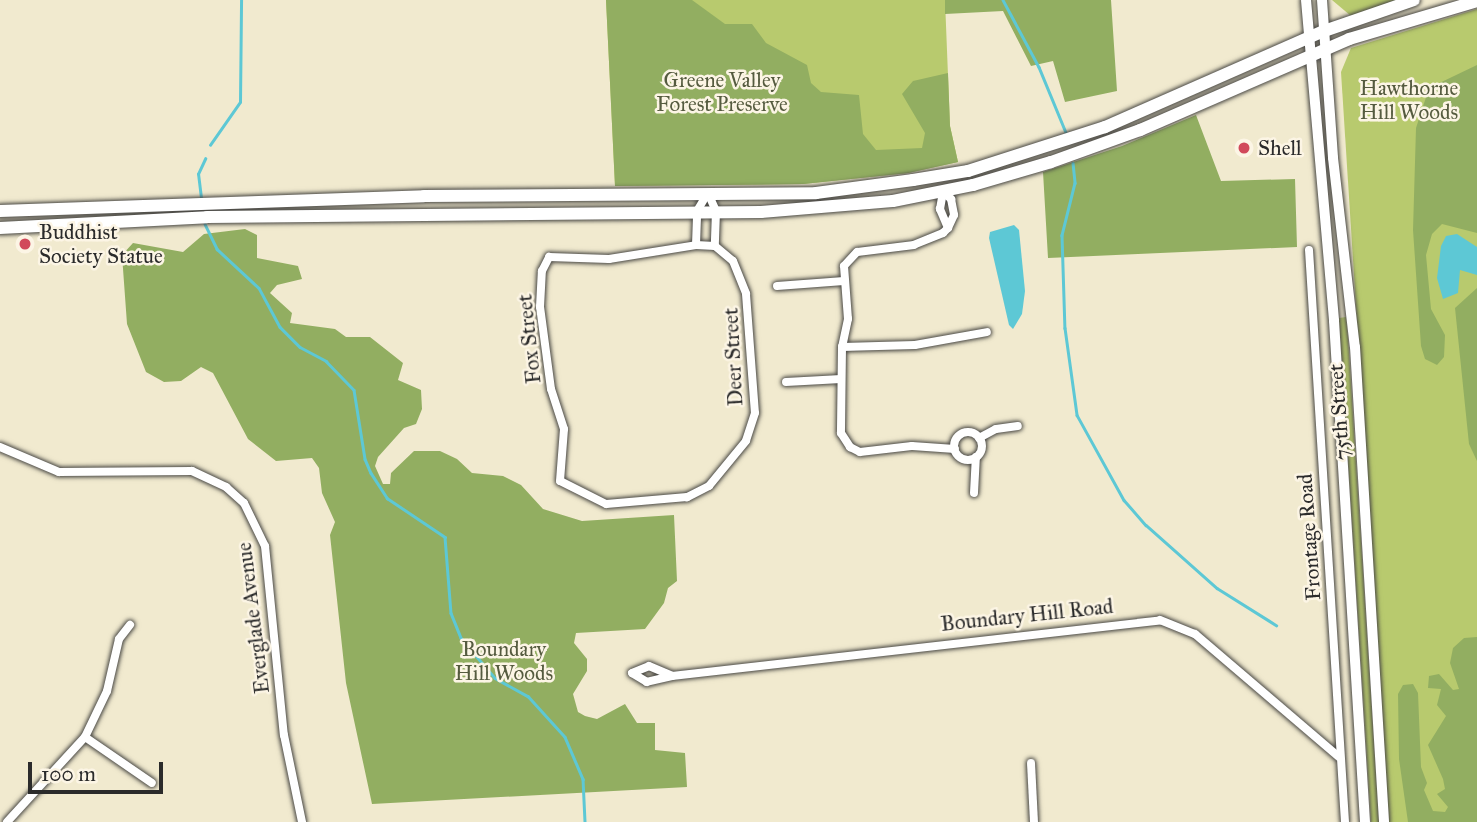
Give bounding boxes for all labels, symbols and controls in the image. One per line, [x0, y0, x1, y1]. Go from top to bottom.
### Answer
park label: Greene Valley Forest Preserve [656, 67, 788, 117]
park label: Hawthorne Hill Woods [1360, 75, 1458, 125]
place label: Shell [1258, 135, 1302, 161]
marker: Shell [1236, 140, 1252, 156]
place label: Buddhist Society Statue [39, 219, 163, 269]
marker: Buddhist Society Statue [17, 236, 33, 252]
street label: Fox Street [512, 293, 546, 385]
street label: Deer Street [718, 307, 748, 407]
street label: 75th Street [1323, 363, 1355, 461]
street label: Frontage Road [1292, 473, 1326, 601]
street label: Everglade Avenue [231, 541, 275, 695]
street label: Boundary Hill Road [939, 593, 1115, 637]
park label: Boundary Hill Woods [455, 636, 553, 686]
scale bar [32, 748, 166, 792]
text: 100 m [41, 761, 96, 787]

